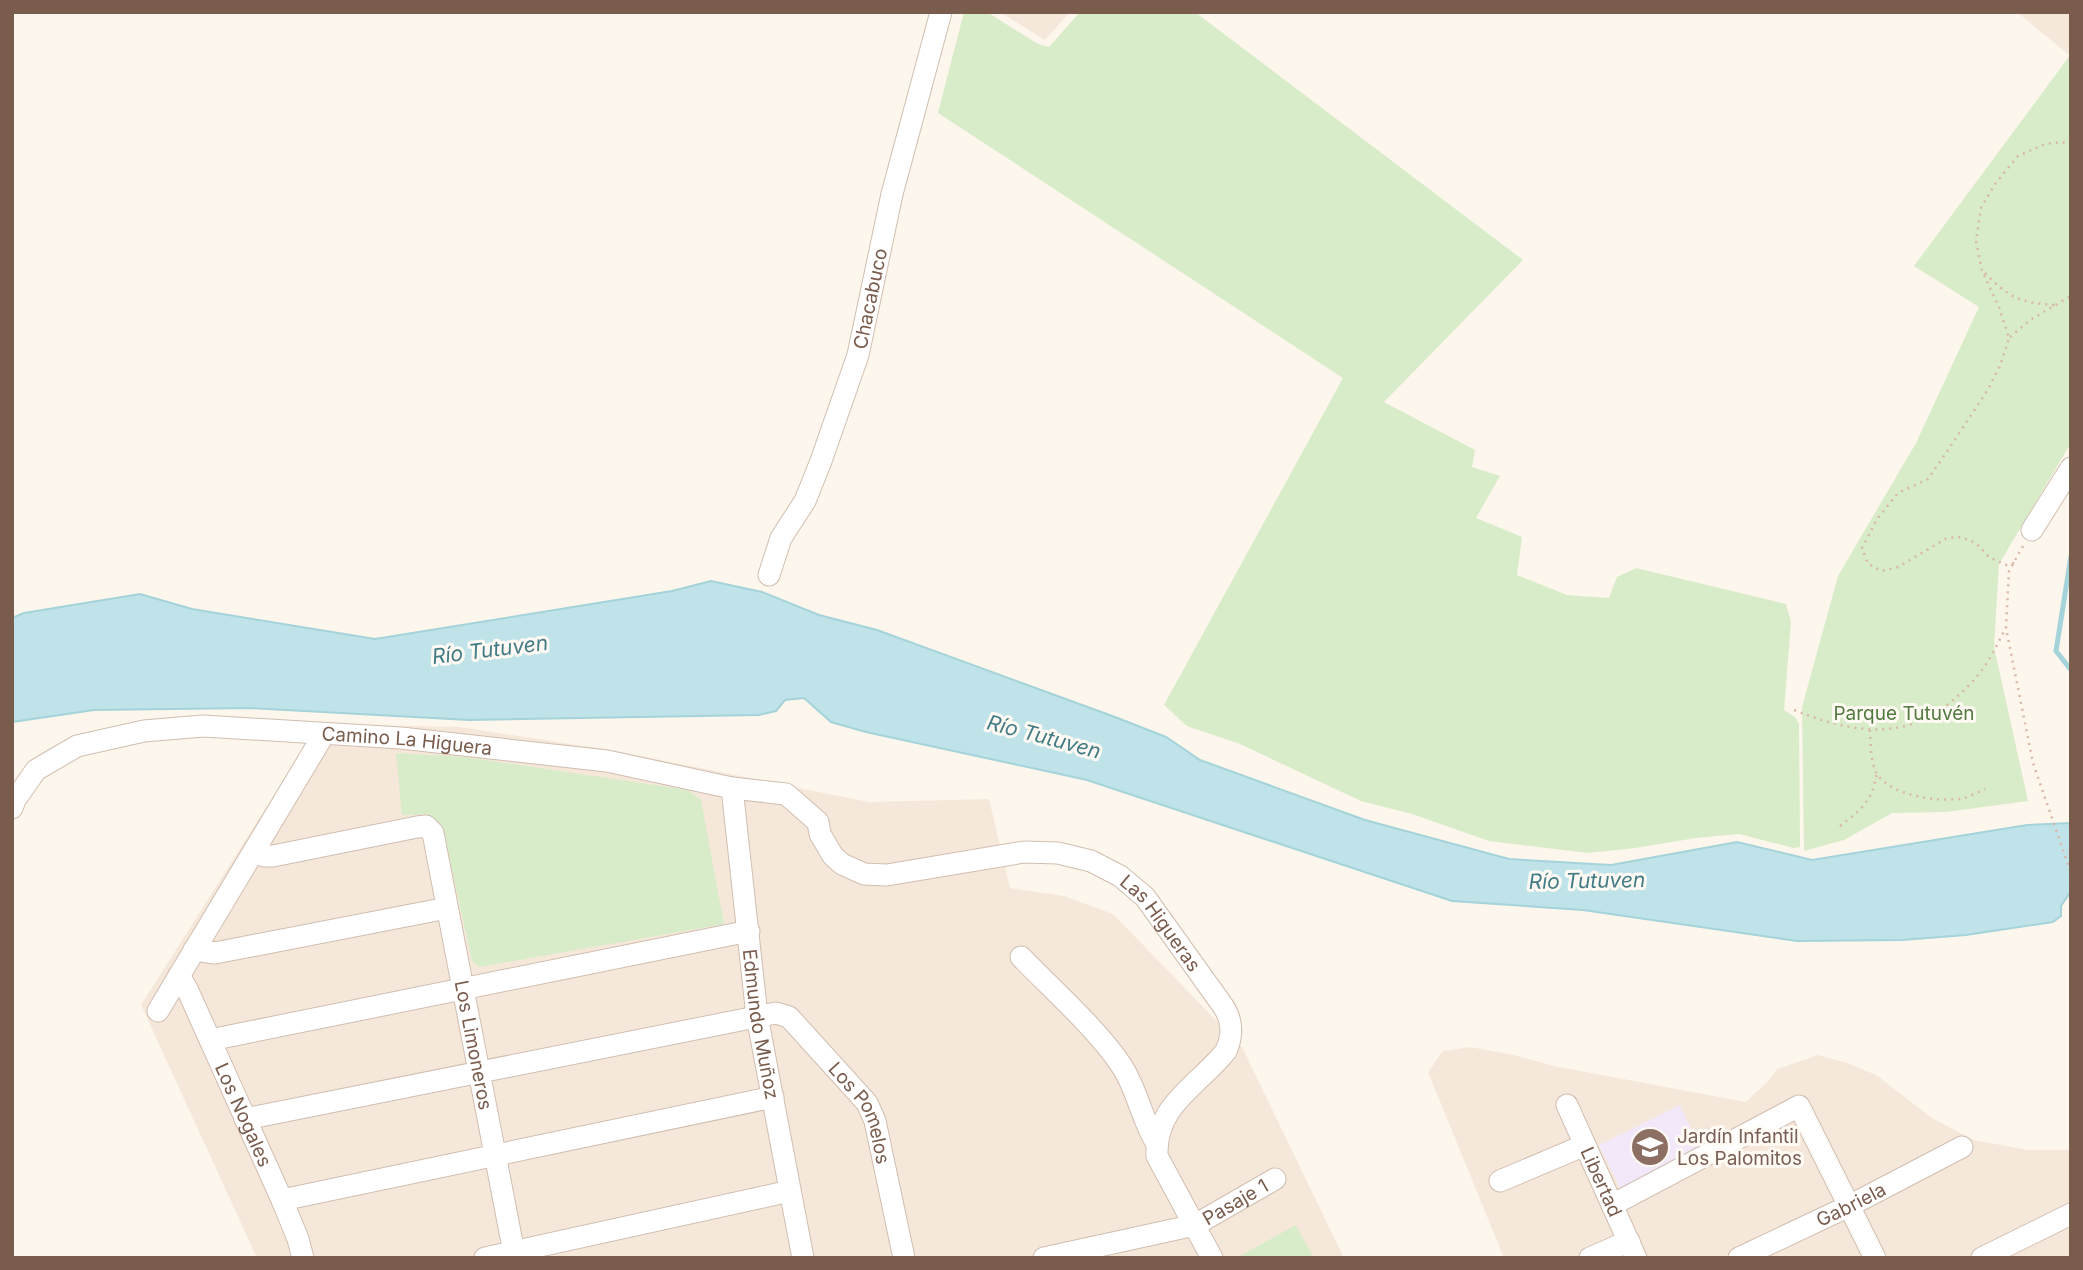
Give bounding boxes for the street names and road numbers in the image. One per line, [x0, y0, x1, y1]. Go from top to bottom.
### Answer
street label: Chacabuco [849, 246, 892, 351]
street label: Camino La Higuera [321, 722, 493, 760]
street label: Las Higueras [1115, 870, 1206, 976]
street label: Edmundo Muñoz [738, 948, 784, 1101]
street label: Los Limoneros [450, 978, 497, 1112]
street label: Los Pomelos [823, 1057, 895, 1166]
street label: Los Nogales [210, 1059, 276, 1170]
street label: Libertad [1575, 1143, 1627, 1220]
street label: Pasaje 1 [1198, 1174, 1273, 1230]
street label: Gabriela [1813, 1178, 1890, 1232]

